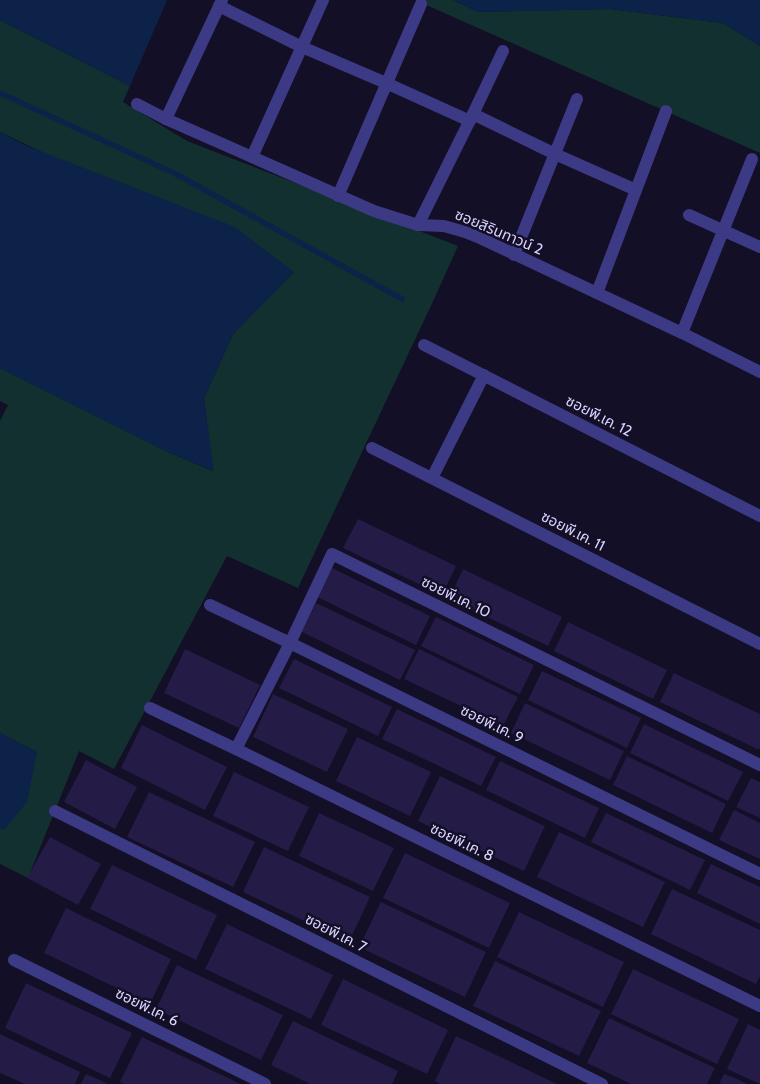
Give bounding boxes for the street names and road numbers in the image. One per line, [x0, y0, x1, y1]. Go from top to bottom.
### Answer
street label: ซอยสิรินทาวน์ 2 [452, 205, 546, 259]
street label: ซอยพี.เค. 12 [563, 392, 635, 440]
street label: ซอยพี.เค. 11 [538, 507, 608, 555]
street label: ซอยพี.เค. 10 [418, 573, 494, 621]
street label: ซอยพี.เค. 9 [458, 701, 526, 747]
street label: ซอยพี.เค. 8 [427, 819, 497, 865]
street label: ซอยพี.เค. 7 [302, 910, 370, 956]
street label: ซอยพี.เค. 6 [113, 984, 181, 1030]

